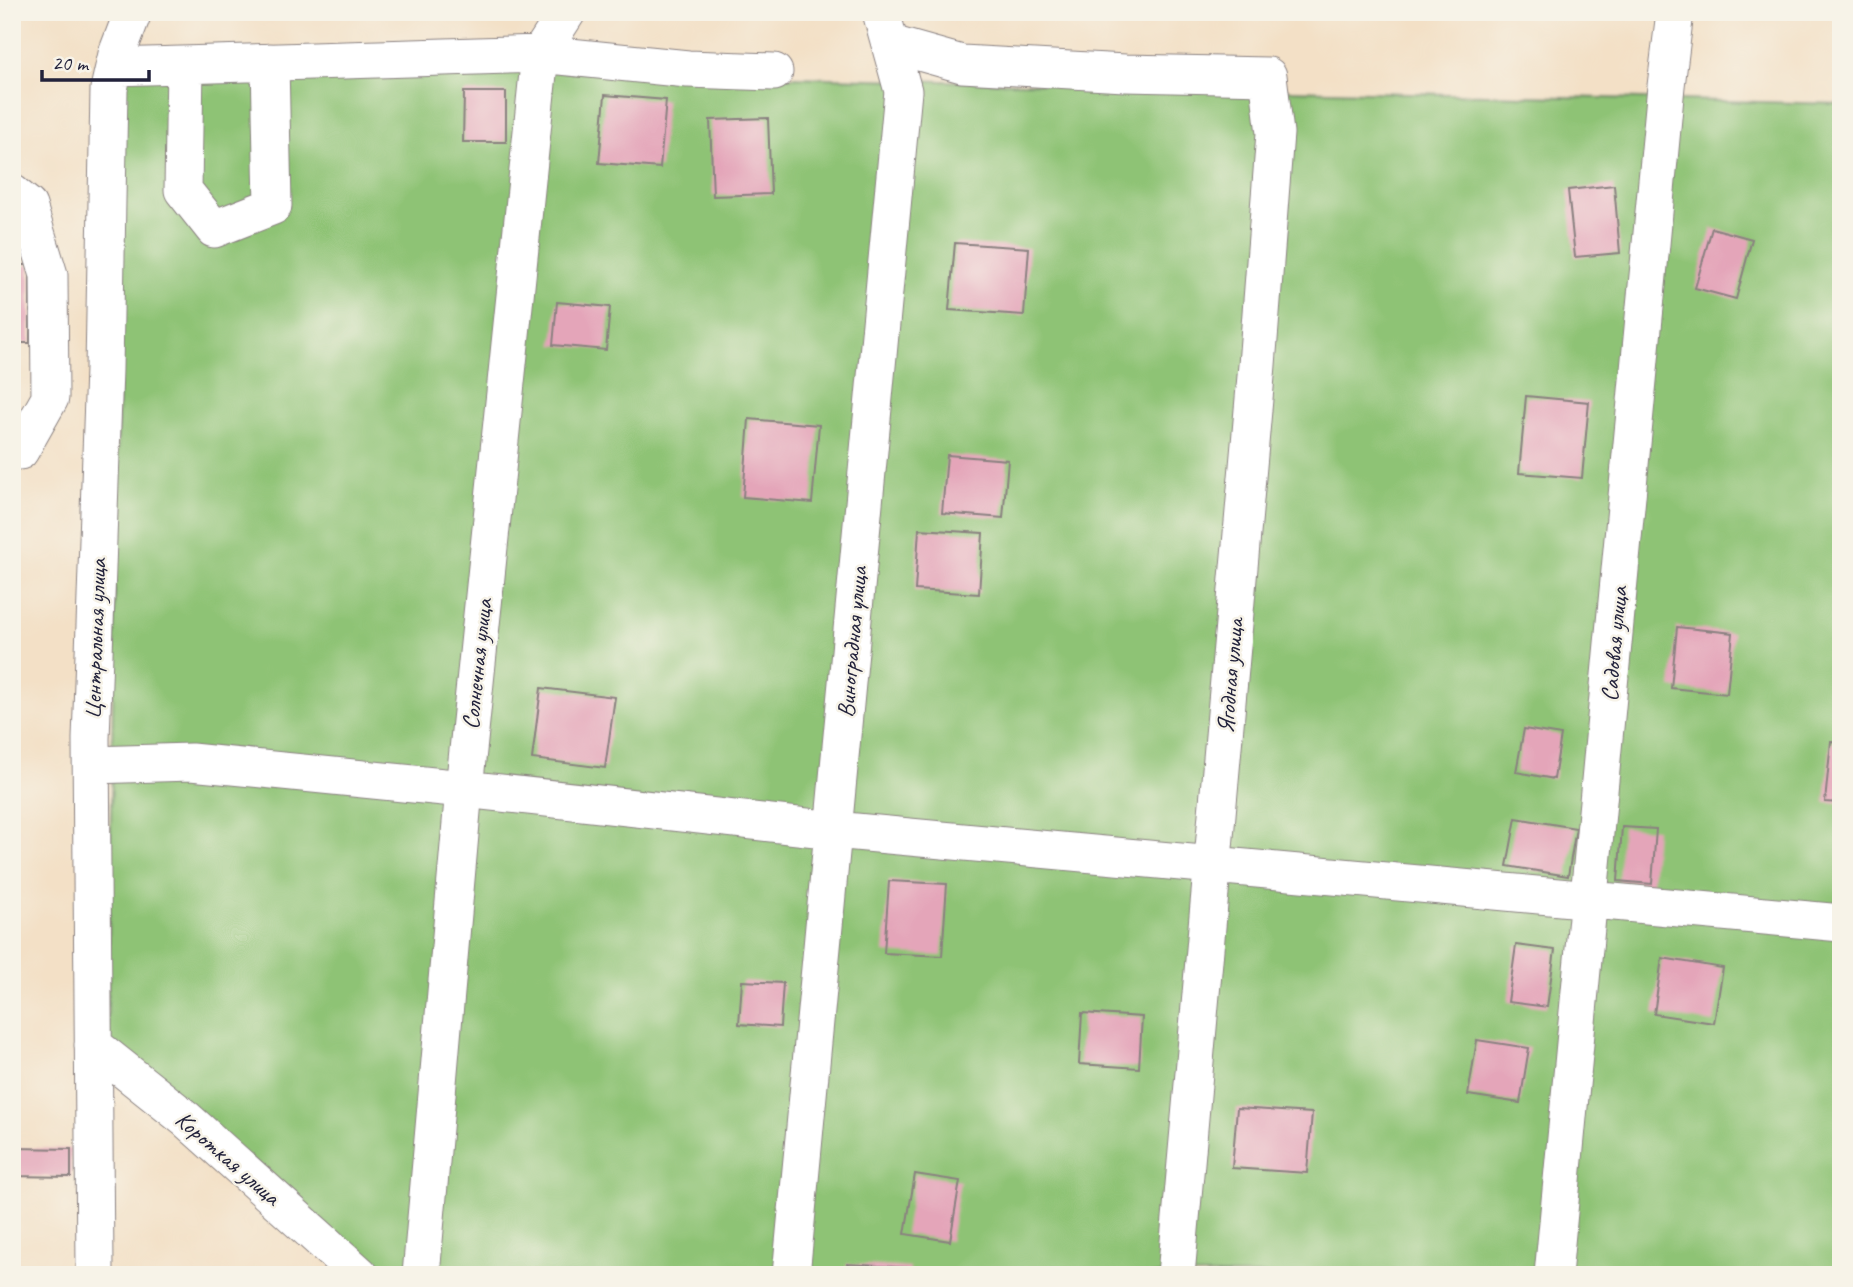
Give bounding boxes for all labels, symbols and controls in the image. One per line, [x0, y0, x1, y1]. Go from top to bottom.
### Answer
scale bar [42, 38, 149, 82]
text: 20 m [52, 50, 90, 76]
street label: Центральная улица [77, 557, 113, 720]
street label: Виноградная улица [830, 564, 874, 719]
street label: Садовая улица [1594, 584, 1634, 703]
street label: Солнечная улица [455, 596, 499, 731]
street label: Ягодная улица [1210, 615, 1250, 735]
street label: Короткая улица [169, 1104, 288, 1213]

